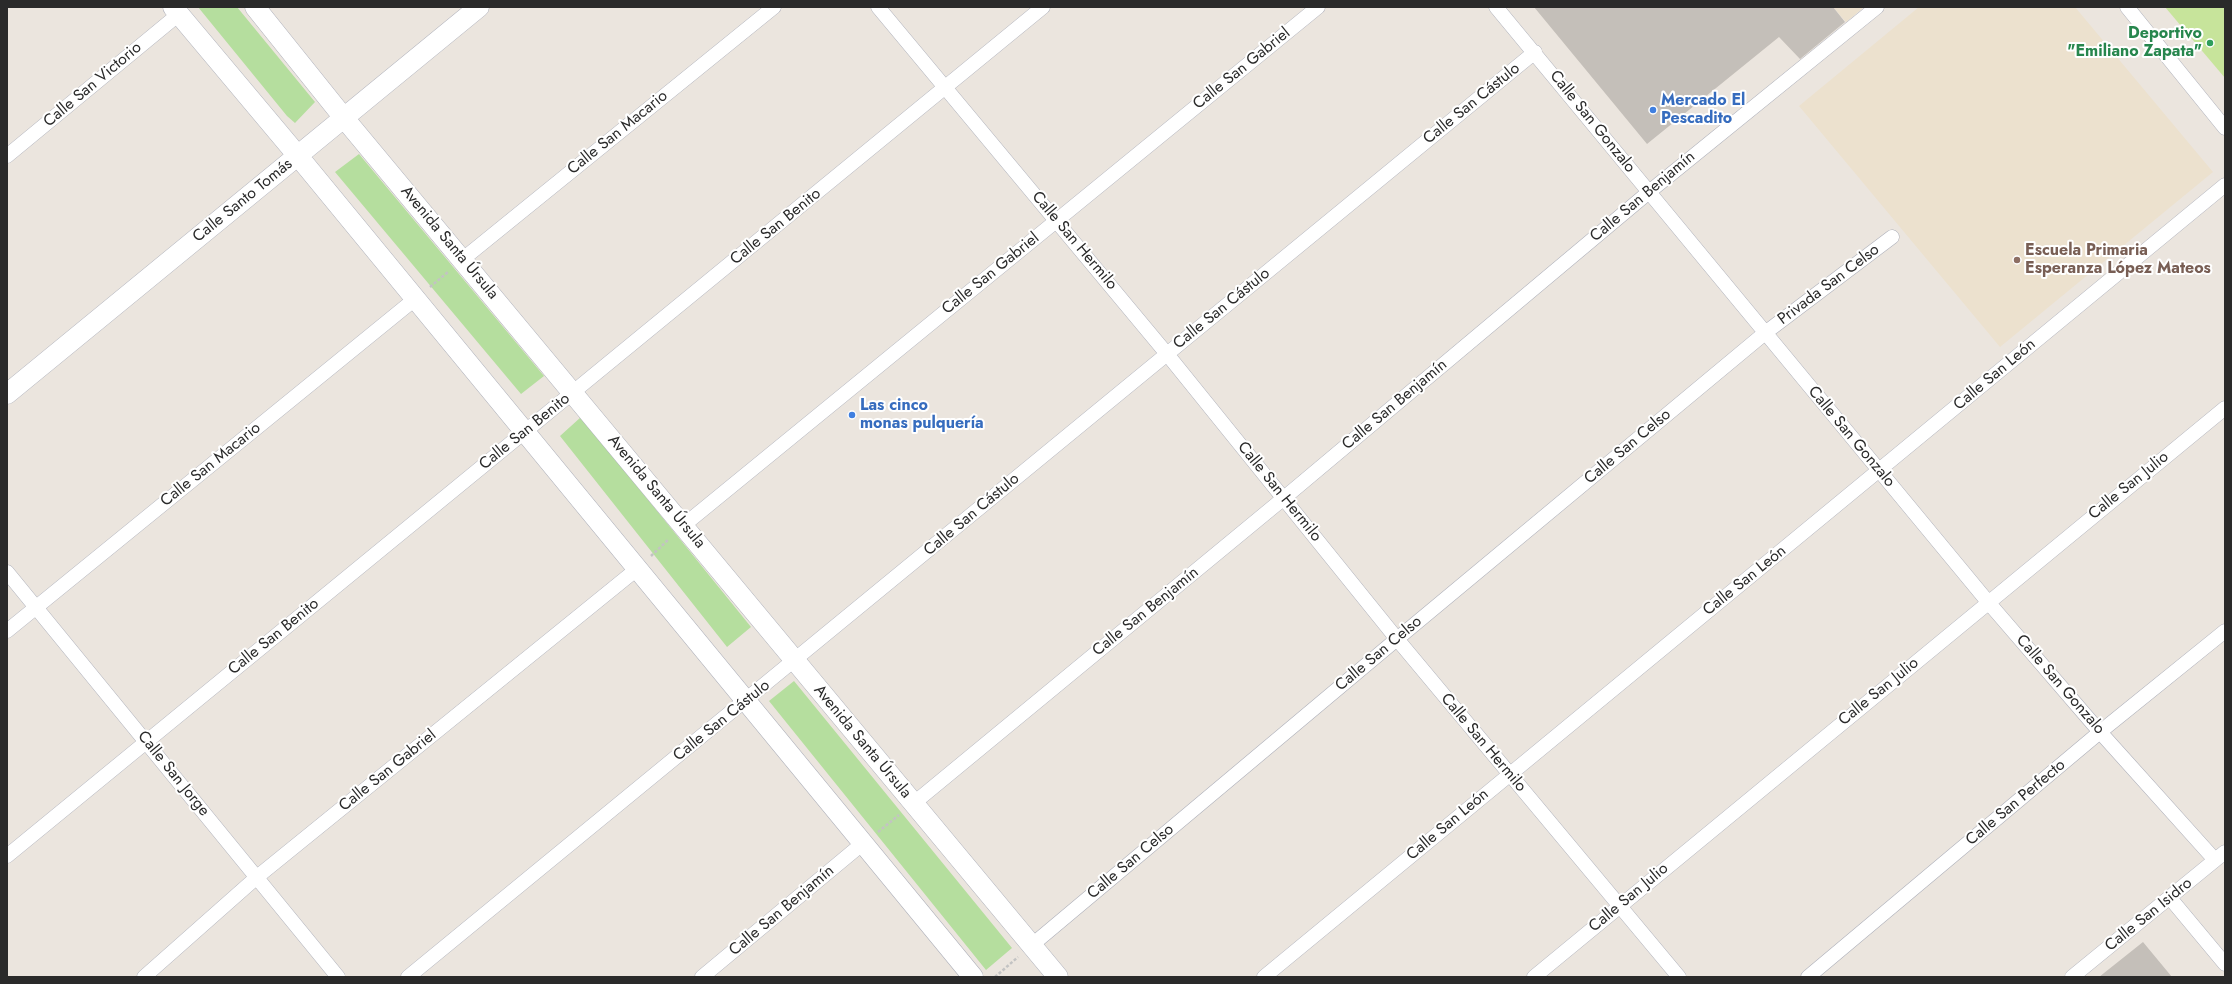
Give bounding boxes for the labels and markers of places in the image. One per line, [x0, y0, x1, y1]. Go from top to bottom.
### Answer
place label: Deportivo "Emiliano Zapata" [2067, 24, 2202, 62]
marker: Deportivo "Emiliano Zapata" [2205, 38, 2215, 48]
place label: Mercado El Pescadito [1661, 91, 1745, 129]
marker: Mercado El Pescadito [1648, 105, 1658, 115]
place label: Escuela Primaria Esperanza López Mateos [2025, 241, 2211, 279]
marker: Escuela Primaria Esperanza López Mateos [2012, 255, 2022, 265]
place label: Las cinco monas pulquería [860, 396, 984, 434]
marker: Las cinco monas pulquería [847, 410, 857, 420]

